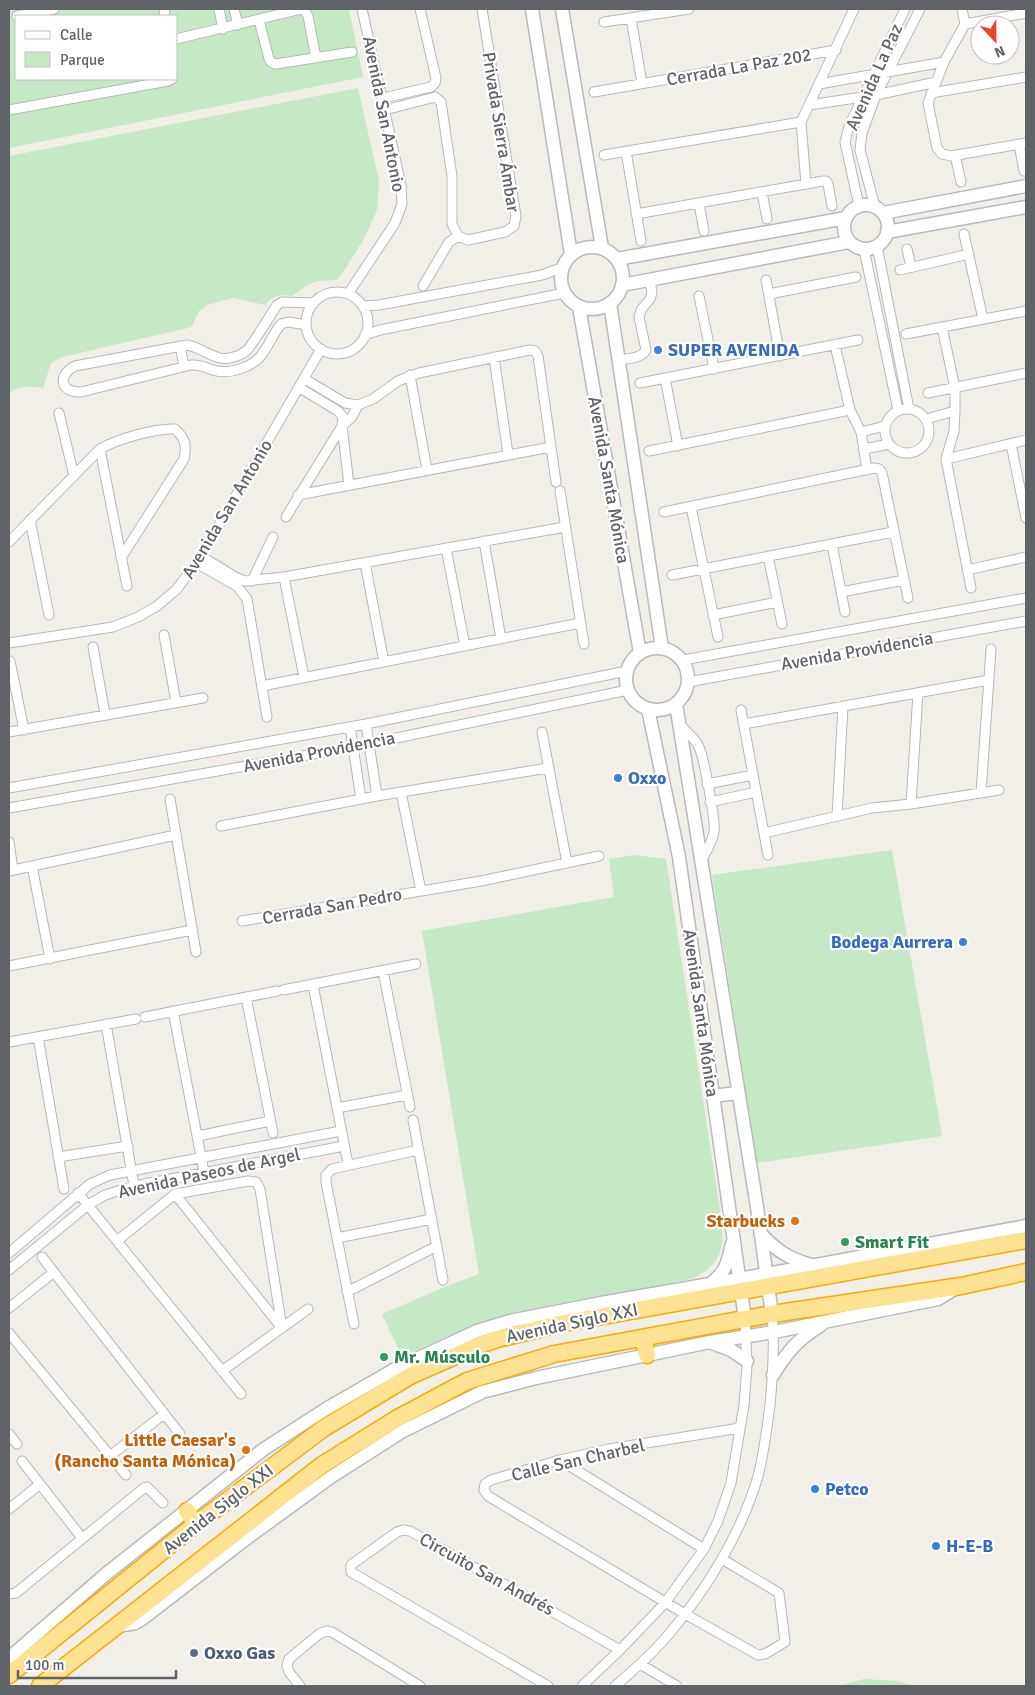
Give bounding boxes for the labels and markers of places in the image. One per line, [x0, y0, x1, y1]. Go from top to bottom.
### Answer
place label: SUPER AVENIDA [668, 339, 800, 361]
marker: SUPER AVENIDA [652, 344, 664, 356]
place label: Oxxo [628, 767, 666, 789]
marker: Oxxo [612, 772, 624, 784]
place label: Bodega Aurrera [831, 931, 953, 953]
marker: Bodega Aurrera [957, 936, 969, 948]
place label: Starbucks [706, 1210, 785, 1232]
marker: Starbucks [789, 1215, 801, 1227]
place label: Smart Fit [855, 1231, 929, 1253]
marker: Smart Fit [839, 1236, 851, 1248]
place label: Mr. Músculo [394, 1346, 490, 1368]
marker: Mr. Músculo [378, 1351, 390, 1363]
place label: Little Caesar's (Rancho Santa Mónica) [54, 1429, 236, 1472]
marker: Little Caesar's (Rancho Santa Mónica) [240, 1444, 252, 1456]
place label: Petco [825, 1478, 869, 1500]
marker: Petco [809, 1483, 821, 1495]
place label: H-E-B [946, 1535, 993, 1557]
marker: H-E-B [930, 1540, 942, 1552]
place label: Oxxo Gas [204, 1642, 275, 1664]
marker: Oxxo Gas [188, 1647, 200, 1659]

